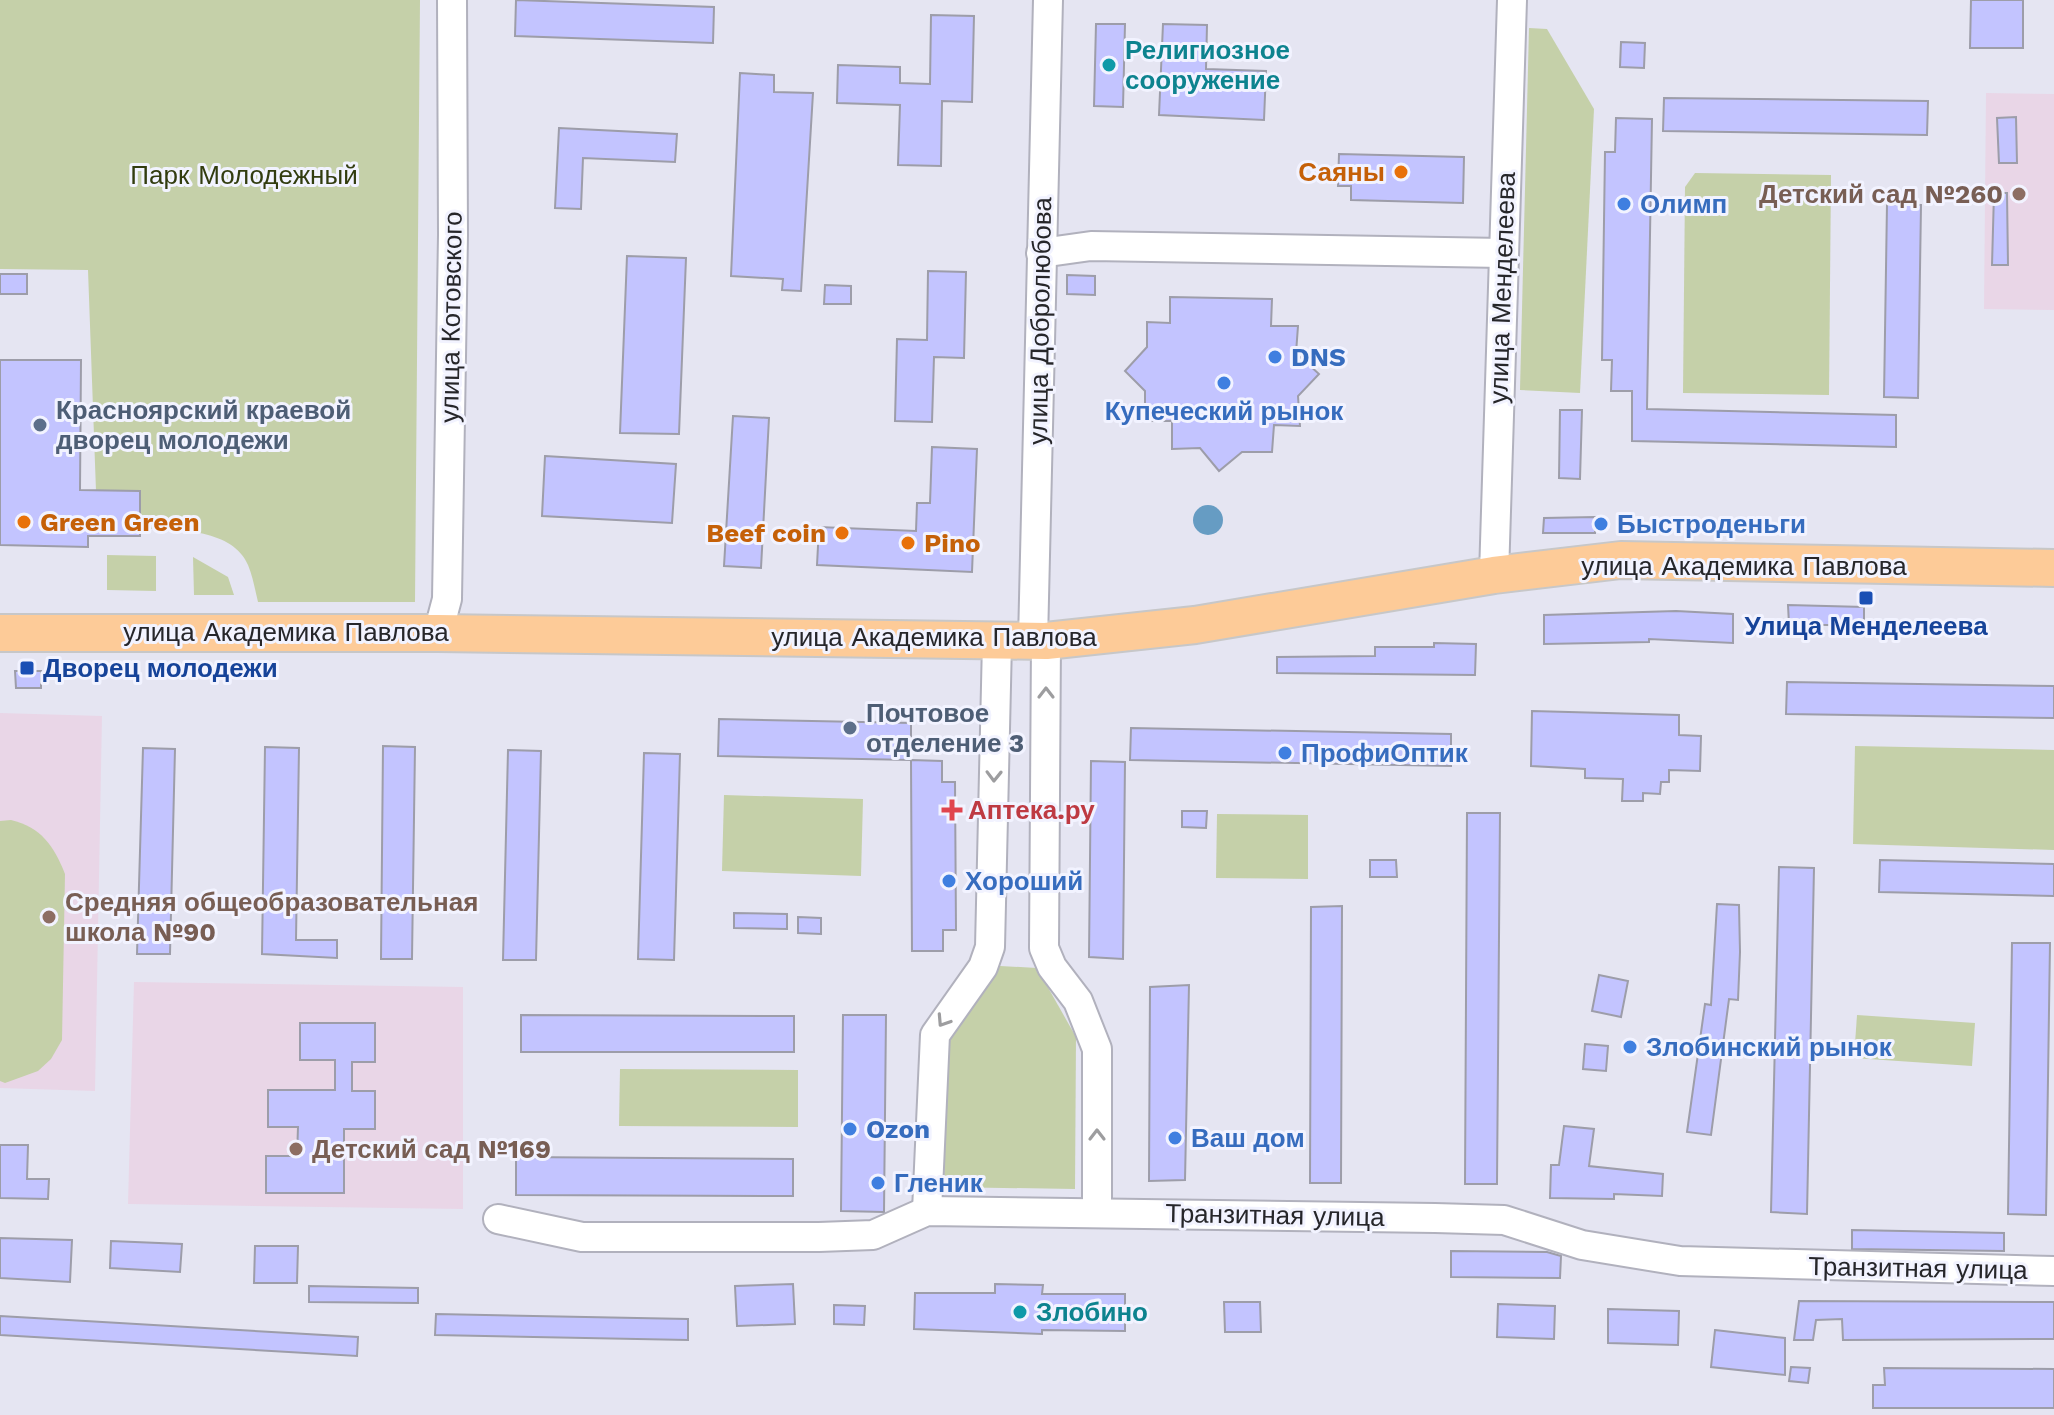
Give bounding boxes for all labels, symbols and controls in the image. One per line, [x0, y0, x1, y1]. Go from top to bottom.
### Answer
place label: Религиозное сооружение [1125, 35, 1290, 95]
marker: Религиозное сооружение [1100, 56, 1118, 74]
place label: Саяны [1298, 157, 1385, 187]
park label: Парк Молодежный [130, 160, 358, 190]
marker: Саяны [1392, 163, 1410, 181]
street label: улица Менделеева [1483, 171, 1521, 404]
place label: Детский сад №260 [1759, 179, 2003, 209]
marker: Детский сад №260 [2010, 185, 2028, 203]
place label: Олимп [1640, 189, 1727, 219]
marker: Олимп [1615, 195, 1633, 213]
street label: улица Добролюбова [1023, 196, 1057, 445]
street label: улица Котовского [434, 211, 468, 423]
place label: DNS [1291, 342, 1346, 372]
marker: DNS [1266, 348, 1284, 366]
marker: Купеческий рынок [1215, 374, 1233, 392]
place label: Красноярский краевой дворец молодежи [56, 395, 351, 455]
place label: Купеческий рынок [1105, 396, 1344, 426]
marker: Красноярский краевой дворец молодежи [31, 416, 49, 434]
place label: Green Green [40, 507, 200, 537]
place label: Быстроденьги [1617, 509, 1806, 539]
marker: Green Green [15, 513, 33, 531]
marker: Быстроденьги [1592, 515, 1610, 533]
place label: Beef coin [706, 518, 826, 548]
marker: Beef coin [833, 524, 851, 542]
place label: Pino [924, 528, 981, 558]
marker: Pino [899, 534, 917, 552]
street label: улица Академика Павлова [1581, 551, 1907, 581]
marker: Улица Менделеева [1857, 589, 1875, 607]
place label: Улица Менделеева [1744, 611, 1988, 641]
street label: улица Академика Павлова [123, 617, 449, 647]
street label: улица Академика Павлова [771, 622, 1097, 652]
place label: Дворец молодежи [43, 653, 278, 683]
marker: Дворец молодежи [18, 659, 36, 677]
one-way arrow [1037, 686, 1055, 699]
place label: Почтовое отделение 3 [866, 698, 1024, 758]
marker: Почтовое отделение 3 [841, 719, 859, 737]
place label: ПрофиОптик [1301, 738, 1469, 768]
marker: ПрофиОптик [1276, 744, 1294, 762]
one-way arrow [986, 770, 1003, 783]
place label: Аптека.ру [968, 795, 1095, 825]
marker: Аптека.ру [943, 801, 961, 819]
place label: Хороший [965, 866, 1083, 896]
marker: Хороший [940, 872, 958, 890]
place label: Средняя общеобразовательная школа №90 [65, 887, 478, 947]
marker: Средняя общеобразовательная школа №90 [40, 908, 58, 926]
one-way arrow [938, 1013, 953, 1027]
place label: Злобинский рынок [1646, 1032, 1893, 1062]
marker: Злобинский рынок [1621, 1038, 1639, 1056]
place label: Ozon [866, 1114, 930, 1144]
marker: Ozon [841, 1120, 859, 1138]
place label: Ваш дом [1191, 1123, 1305, 1153]
one-way arrow [1088, 1128, 1106, 1141]
marker: Ваш дом [1166, 1129, 1184, 1147]
place label: Детский сад №169 [312, 1134, 551, 1164]
marker: Детский сад №169 [287, 1140, 305, 1158]
place label: Гленик [894, 1168, 984, 1198]
marker: Гленик [869, 1174, 887, 1192]
street label: Транзитная улица [1165, 1198, 1385, 1232]
street label: Транзитная улица [1808, 1251, 2028, 1285]
place label: Злобино [1036, 1297, 1148, 1327]
marker: Злобино [1011, 1303, 1029, 1321]

